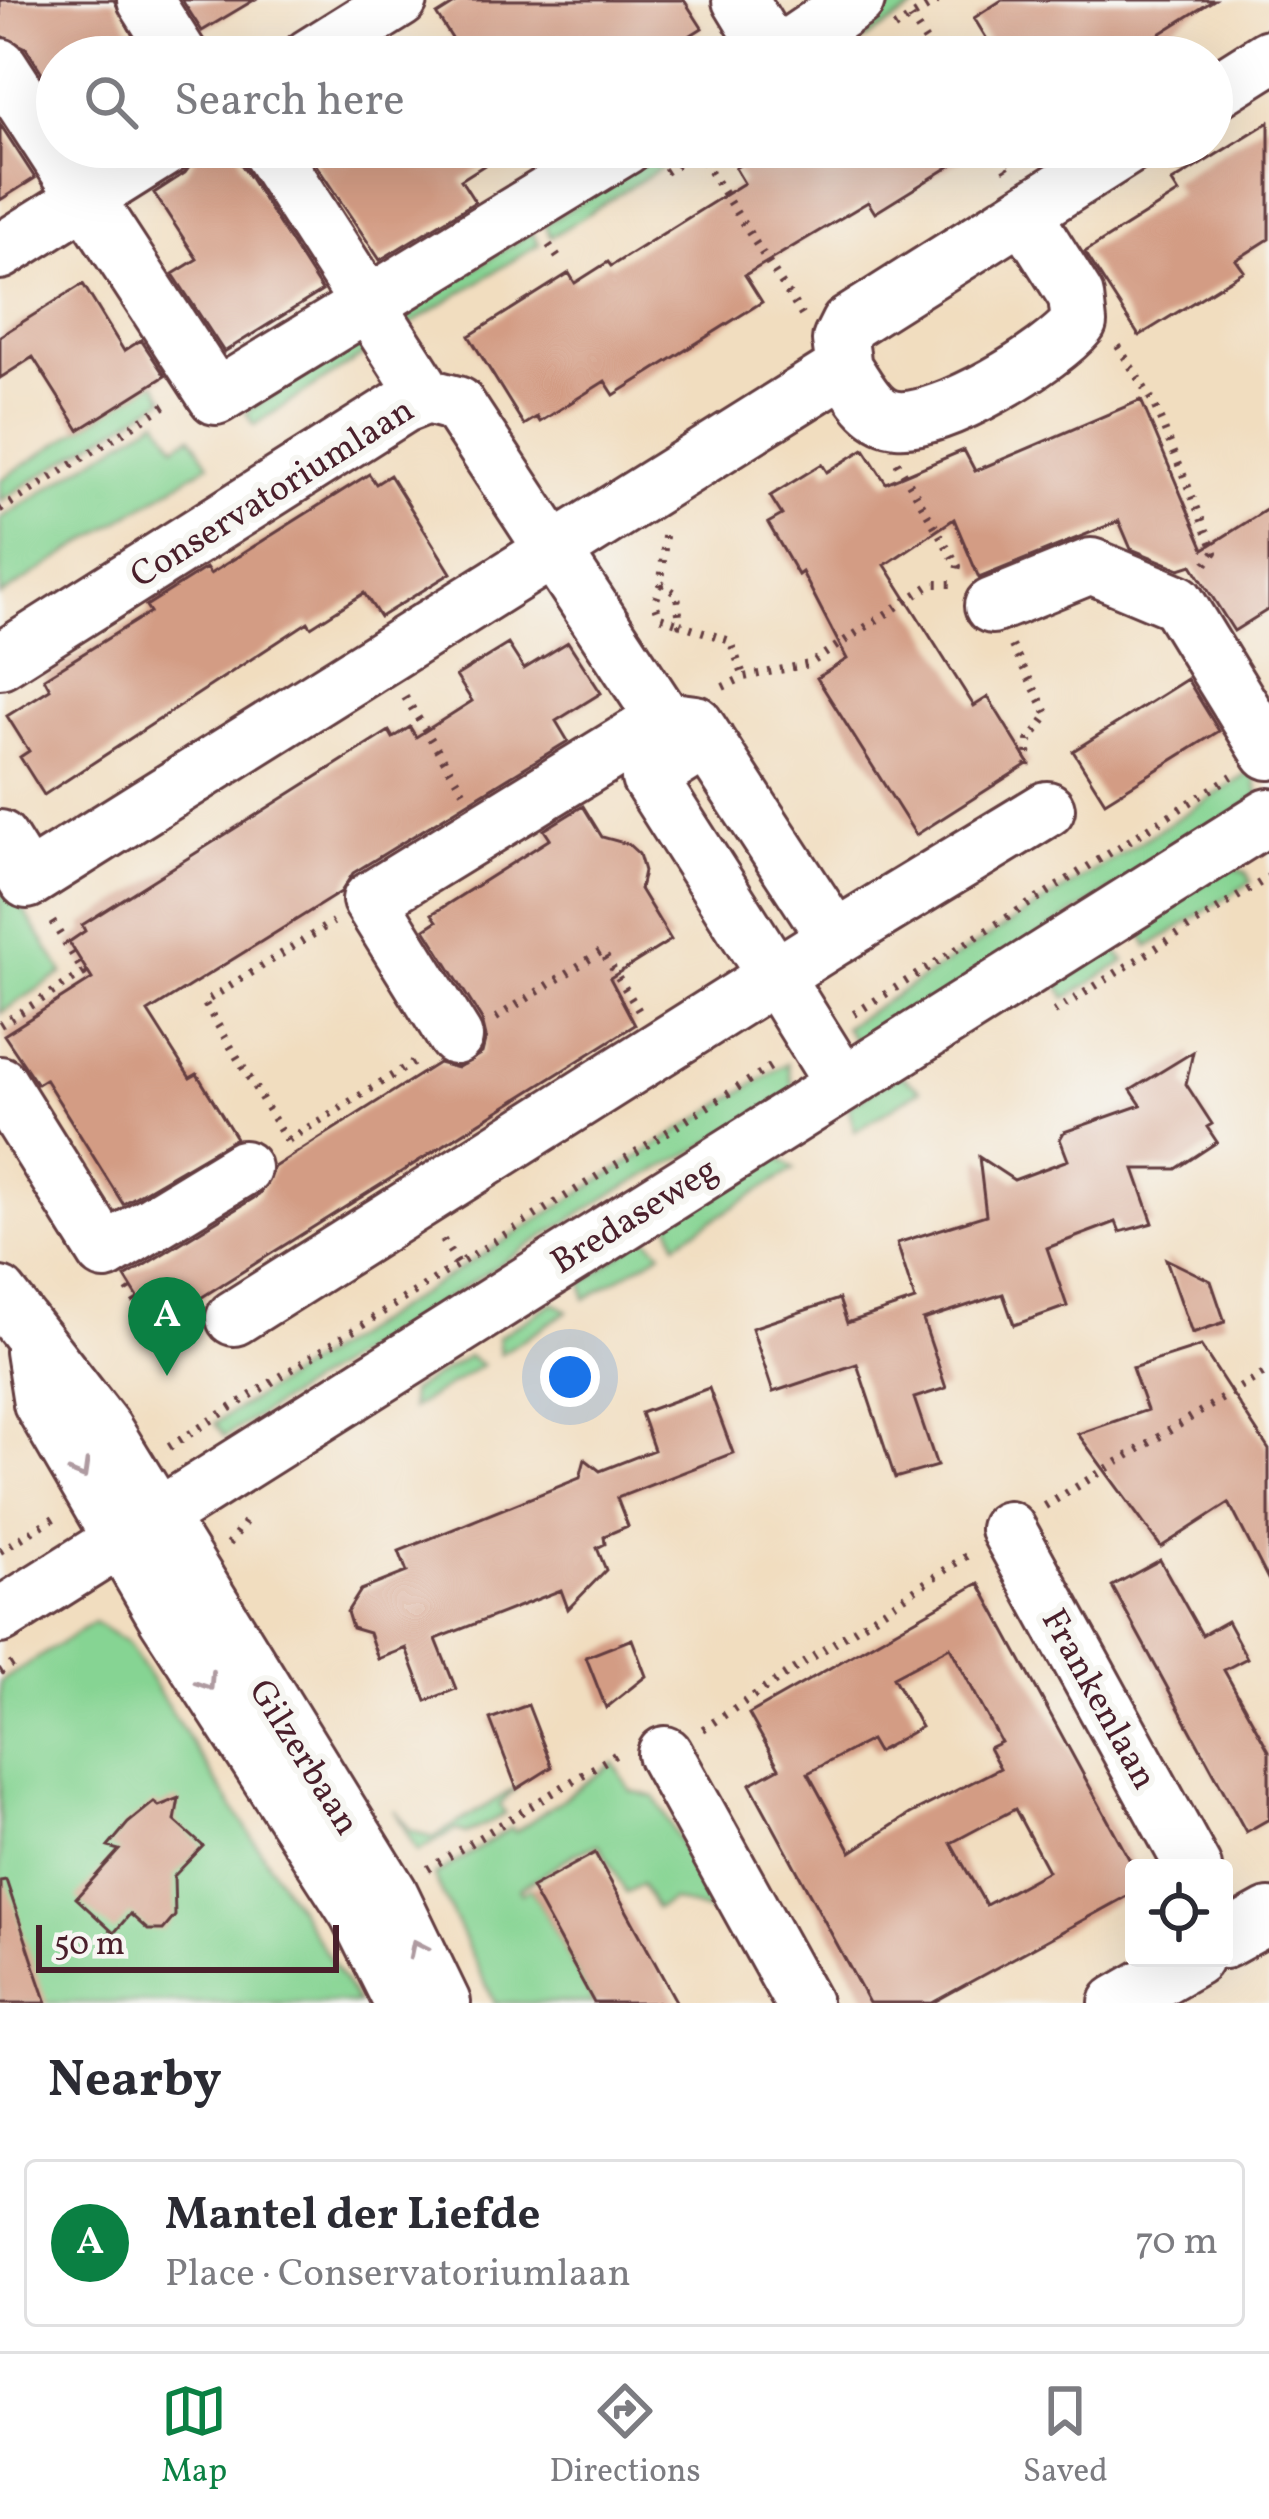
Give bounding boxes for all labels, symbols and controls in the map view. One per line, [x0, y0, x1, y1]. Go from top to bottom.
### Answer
search box [36, 36, 1233, 168]
icon: search [78, 69, 144, 135]
text: Search here [174, 71, 405, 134]
street label: Conservatoriumlaan [122, 387, 424, 602]
street label: Bredaseweg [542, 1146, 728, 1288]
pin: A [128, 1277, 206, 1376]
your location [540, 1347, 600, 1407]
one-way arrow [66, 1458, 89, 1480]
street label: Frankenlaan [1027, 1601, 1168, 1799]
one-way arrow [193, 1668, 215, 1690]
street label: Gilzerbaan [235, 1671, 370, 1846]
map controls [1125, 1859, 1233, 1967]
button: locate [1125, 1859, 1233, 1967]
scale bar [36, 1919, 339, 1972]
text: 50 m [54, 1923, 125, 1969]
one-way arrow [408, 1938, 431, 1960]
text: Nearby [48, 2046, 222, 2117]
text: Mantel der Liefde [165, 2185, 540, 2248]
text: A [76, 2216, 104, 2270]
text: 70 m [1135, 2216, 1218, 2270]
text: Place · Conservatoriumlaan [165, 2248, 631, 2302]
tab: Map [161, 2378, 227, 2496]
tab: Directions [549, 2378, 701, 2496]
tab: Saved [1023, 2378, 1108, 2496]

